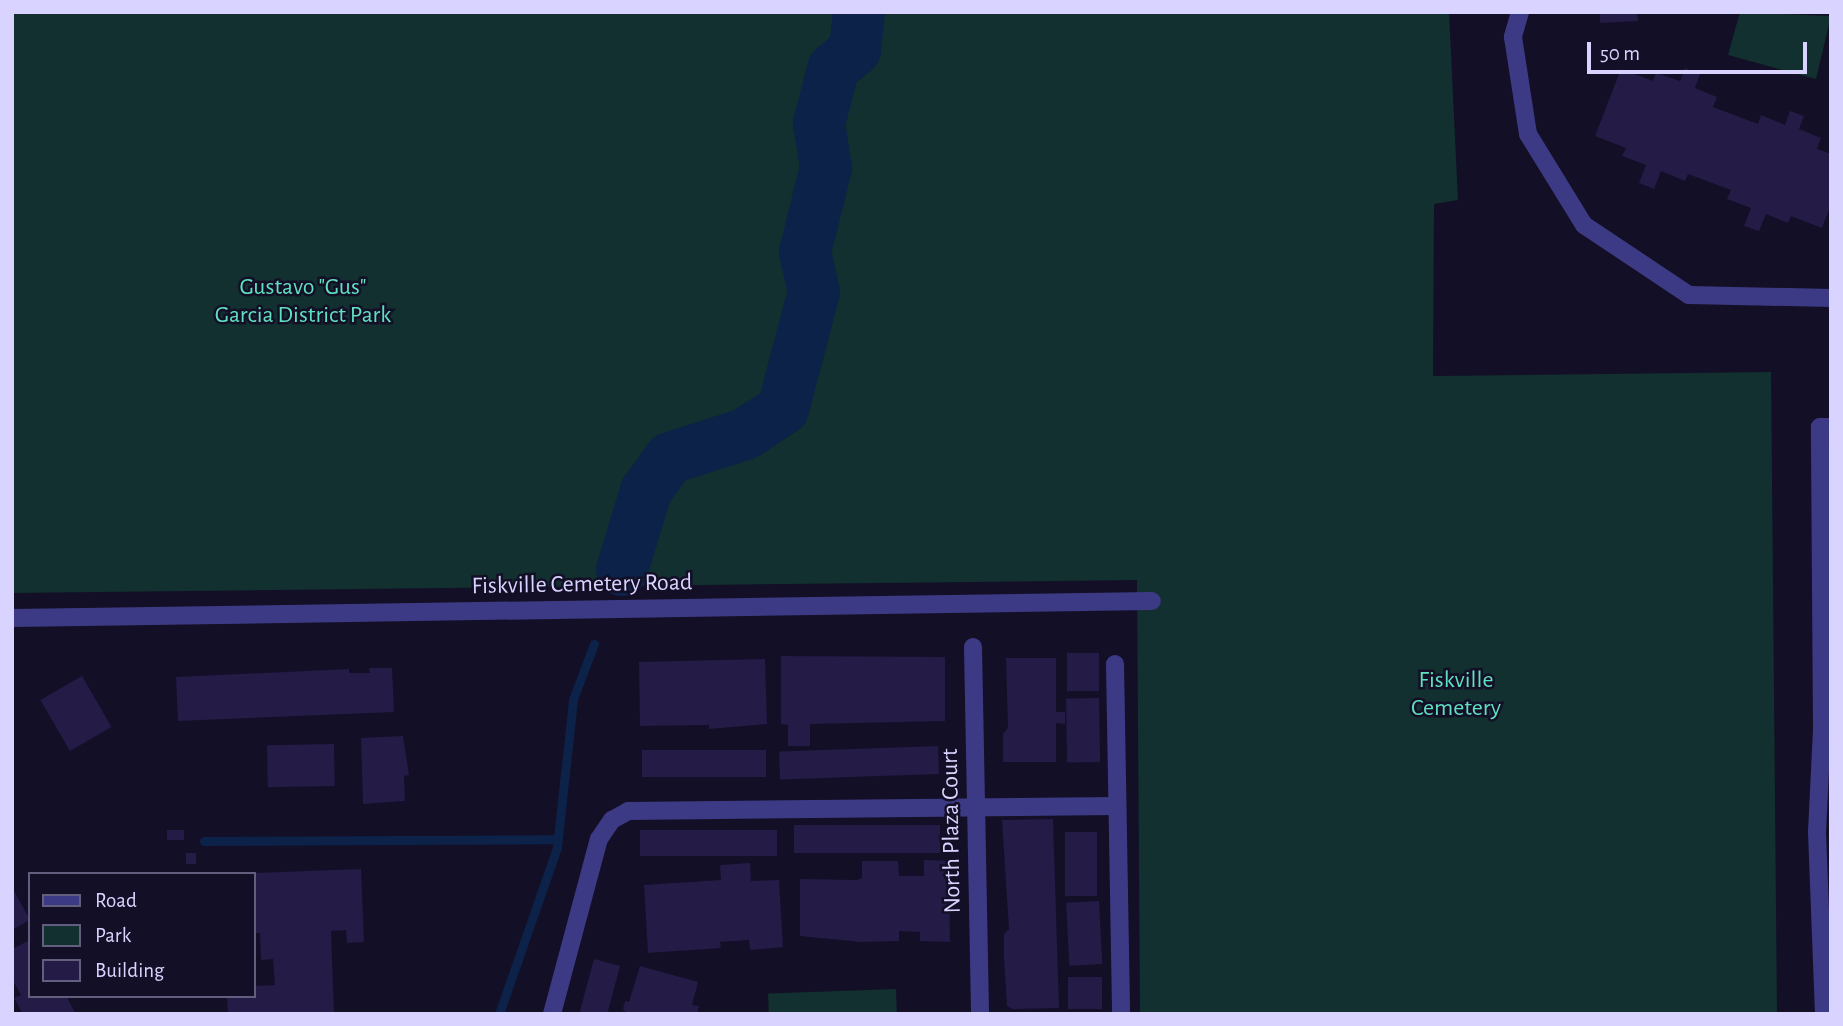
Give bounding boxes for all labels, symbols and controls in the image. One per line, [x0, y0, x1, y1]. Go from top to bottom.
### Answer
scale bar [1591, 28, 1812, 72]
text: 50 m [1600, 43, 1640, 64]
park label: Gustavo "Gus" Garcia District Park [215, 274, 391, 330]
street label: Fiskville Cemetery Road [471, 569, 693, 601]
park label: Fiskville Cemetery [1411, 667, 1501, 723]
street label: North Plaza Court [936, 748, 968, 914]
legend [28, 872, 256, 998]
text: Road [95, 890, 137, 911]
text: Park [95, 925, 131, 946]
text: Building [95, 960, 164, 981]

